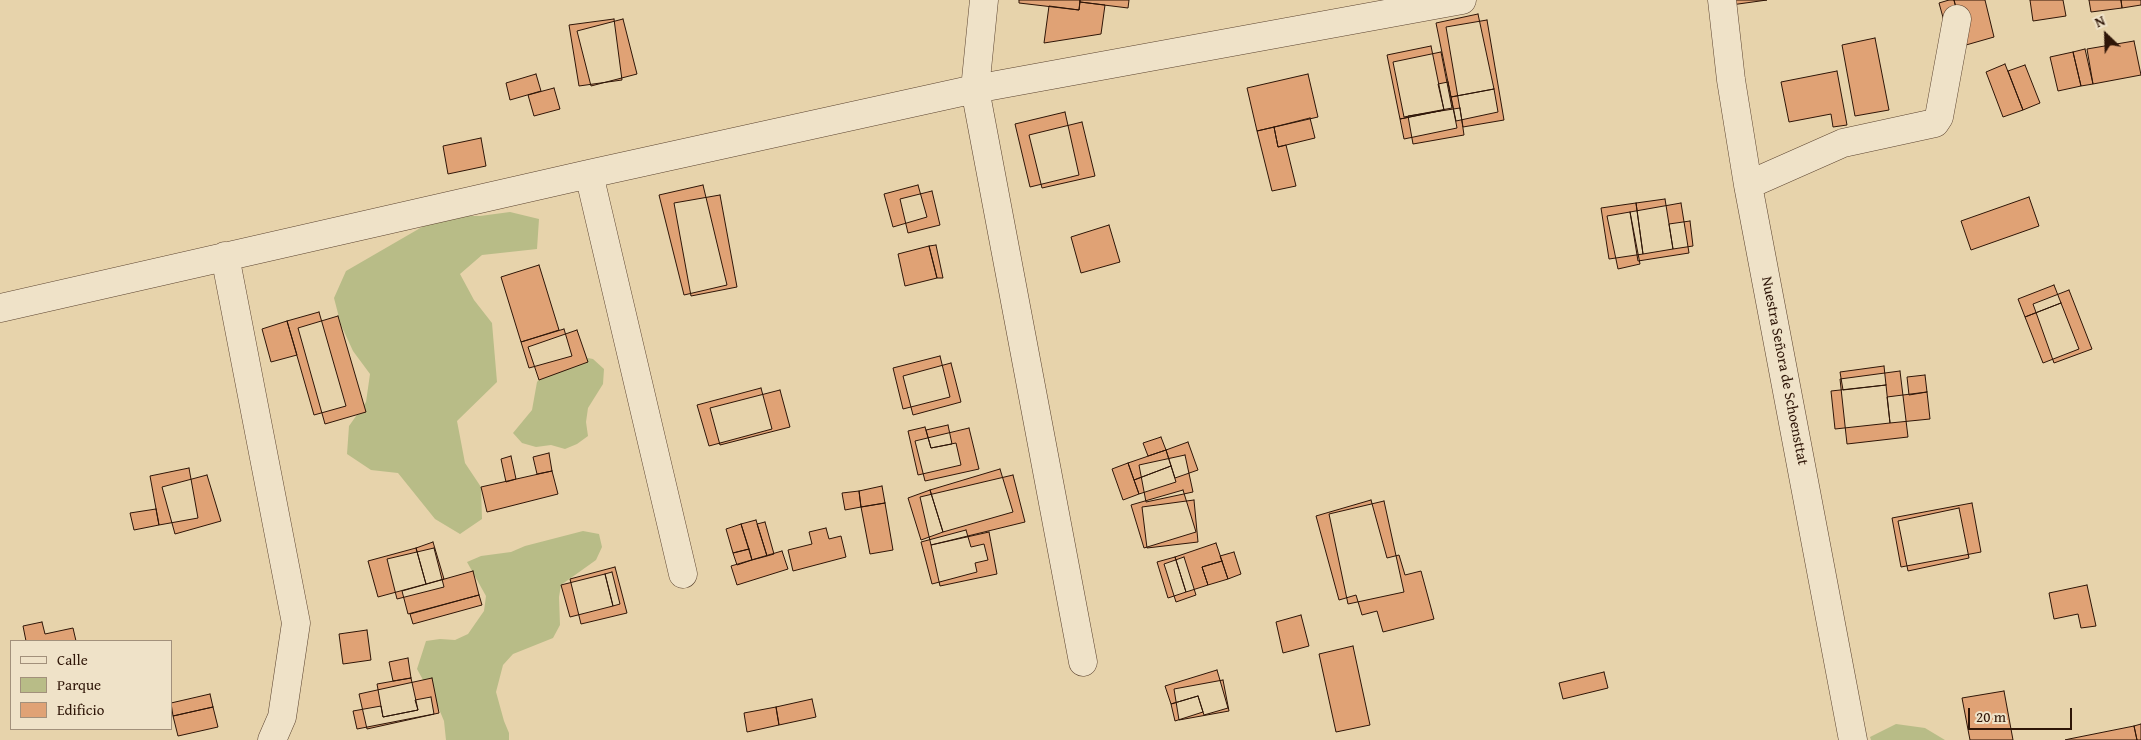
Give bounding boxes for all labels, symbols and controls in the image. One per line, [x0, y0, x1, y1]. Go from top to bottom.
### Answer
north arrow [2081, 10, 2131, 60]
text: N [2092, 10, 2108, 32]
street label: Nuestra Señora de Schoensttat [1757, 275, 1811, 467]
legend [10, 640, 172, 730]
text: Calle [57, 649, 88, 670]
text: Parque [57, 674, 101, 695]
scale bar [1971, 698, 2075, 730]
text: Edificio [57, 699, 104, 720]
text: 20 m [1976, 706, 2006, 727]

